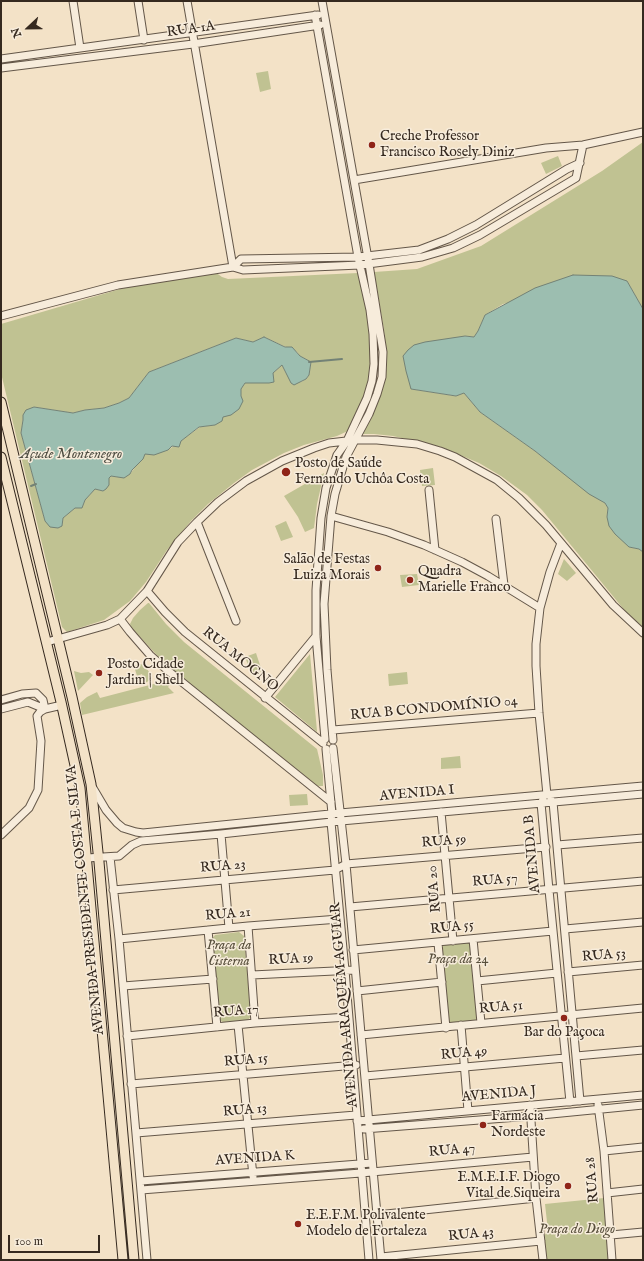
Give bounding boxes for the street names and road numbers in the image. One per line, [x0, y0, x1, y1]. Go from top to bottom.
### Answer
street label: RUA 1A [166, 18, 216, 42]
street label: RUA MOGNO [199, 624, 281, 696]
street label: RUA B CONDOMÍNIO 04 [350, 693, 518, 725]
street label: AVENIDA PRESIDENTE COSTA E SILVA [63, 764, 109, 1036]
street label: AVENIDA I [379, 782, 455, 806]
street label: AVENIDA B [521, 814, 545, 894]
street label: RUA 59 [421, 832, 467, 852]
street label: RUA 23 [200, 857, 246, 877]
street label: RUA 20 [425, 865, 445, 913]
street label: RUA 57 [472, 871, 518, 891]
street label: AVENIDA ARAQUÉM AGUIAR [328, 902, 362, 1108]
street label: RUA 21 [205, 905, 251, 925]
street label: RUA 55 [429, 917, 475, 939]
street label: RUA 53 [581, 946, 627, 966]
street label: RUA 19 [268, 950, 314, 970]
street label: RUA 51 [478, 998, 524, 1018]
street label: RUA 17 [213, 1002, 259, 1022]
street label: RUA 49 [440, 1044, 488, 1064]
street label: RUA 15 [223, 1051, 269, 1071]
street label: AVENIDA J [461, 1083, 537, 1107]
street label: RUA 13 [222, 1101, 268, 1121]
street label: RUA 47 [428, 1141, 476, 1161]
street label: AVENIDA K [215, 1148, 295, 1170]
street label: RUA 28 [583, 1156, 603, 1204]
street label: RUA 43 [447, 1224, 495, 1246]

